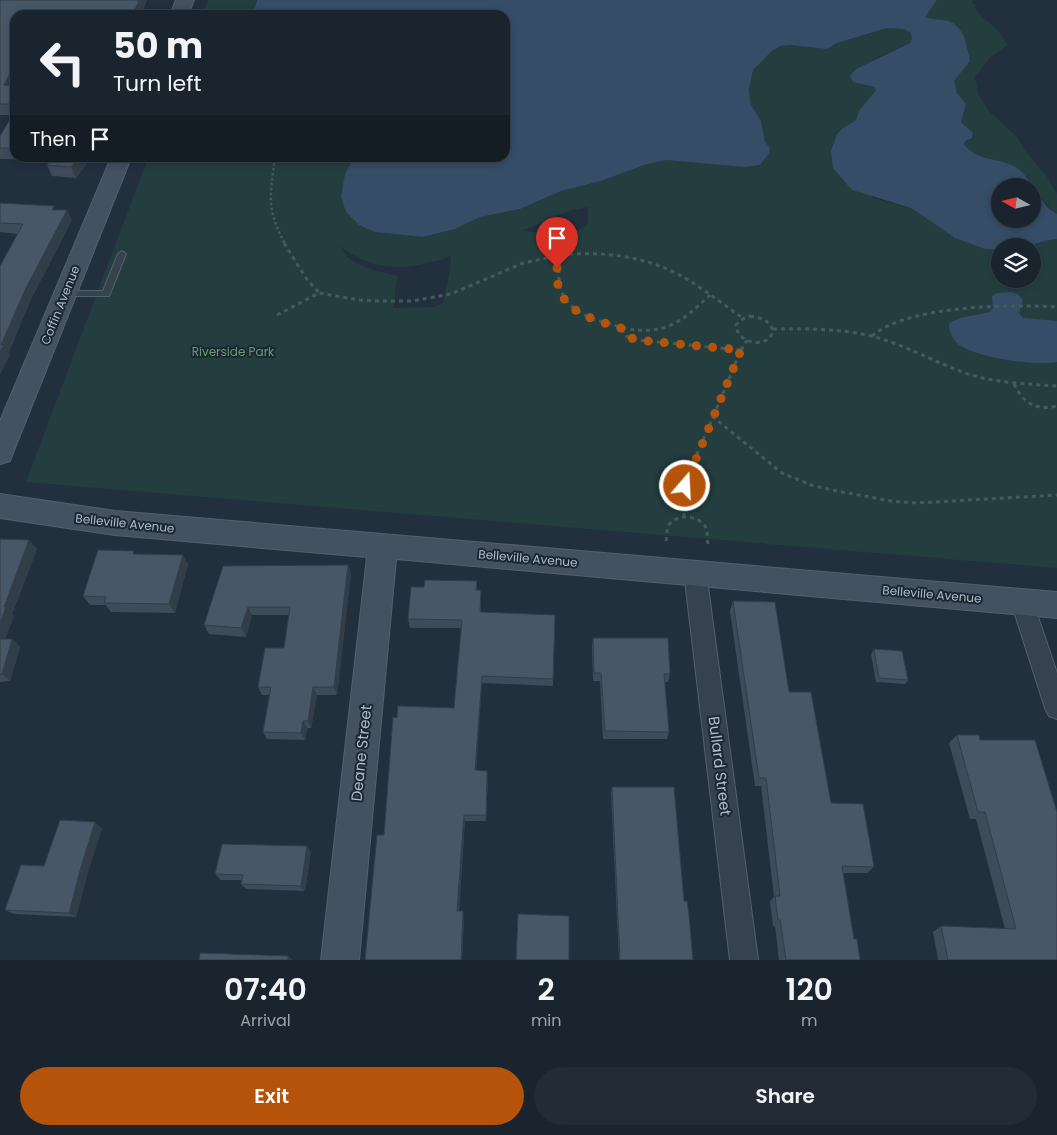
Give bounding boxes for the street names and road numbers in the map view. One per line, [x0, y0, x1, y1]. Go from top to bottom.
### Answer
street label: Coffin Avenue [36, 263, 84, 347]
street label: Belleville Avenue [75, 509, 175, 537]
street label: Belleville Avenue [478, 545, 578, 571]
street label: Belleville Avenue [882, 581, 982, 607]
street label: Deane Street [345, 704, 377, 802]
street label: Bullard Street [703, 715, 737, 817]

